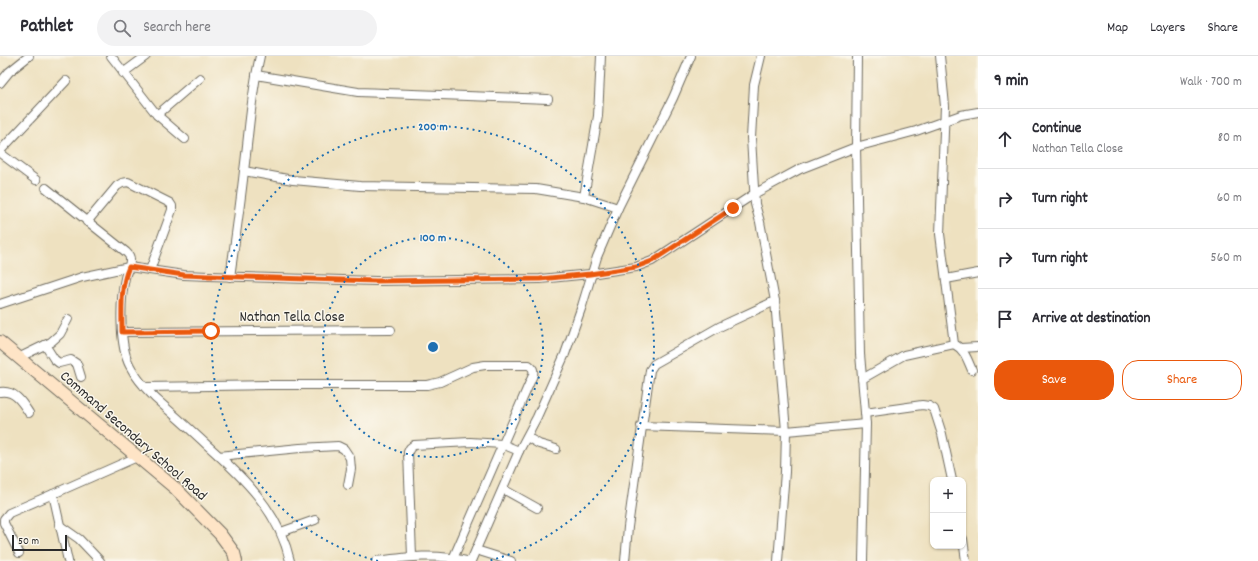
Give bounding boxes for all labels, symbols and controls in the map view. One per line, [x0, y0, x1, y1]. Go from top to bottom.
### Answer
search box [97, 10, 377, 46]
text: Pathlet [20, 14, 73, 41]
icon: search [111, 17, 133, 39]
text: Search here [143, 17, 211, 39]
text: Map [1107, 18, 1128, 38]
text: Layers [1150, 18, 1185, 38]
text: Share [1207, 18, 1238, 38]
text: 9 min [994, 70, 1028, 94]
text: Walk · 700 m [1180, 73, 1242, 92]
text: Continue [1032, 118, 1081, 140]
text: 200 m [418, 119, 448, 136]
icon: ahead [994, 128, 1016, 150]
text: 80 m [1218, 129, 1242, 148]
text: Nathan Tella Close [1032, 140, 1123, 159]
icon: right [994, 188, 1016, 210]
text: Turn right [1032, 188, 1088, 210]
text: 60 m [1217, 189, 1242, 208]
route end [724, 199, 742, 217]
text: 100 m [420, 230, 446, 247]
icon: right [994, 248, 1016, 270]
text: Turn right [1032, 248, 1088, 270]
text: 560 m [1211, 249, 1242, 268]
street label: Nathan Tella Close [239, 307, 345, 329]
icon: arrive [994, 308, 1016, 330]
text: Arrive at destination [1032, 308, 1150, 330]
route start [202, 322, 220, 340]
centre of rings [426, 340, 440, 354]
button: Save [994, 360, 1114, 400]
button: Share [1122, 360, 1242, 400]
street label: Command Secondary School Road [54, 366, 211, 507]
map controls [930, 477, 966, 549]
button: + [930, 477, 966, 513]
button: − [930, 513, 966, 549]
scale bar [12, 533, 67, 552]
text: 50 m [18, 534, 39, 550]

